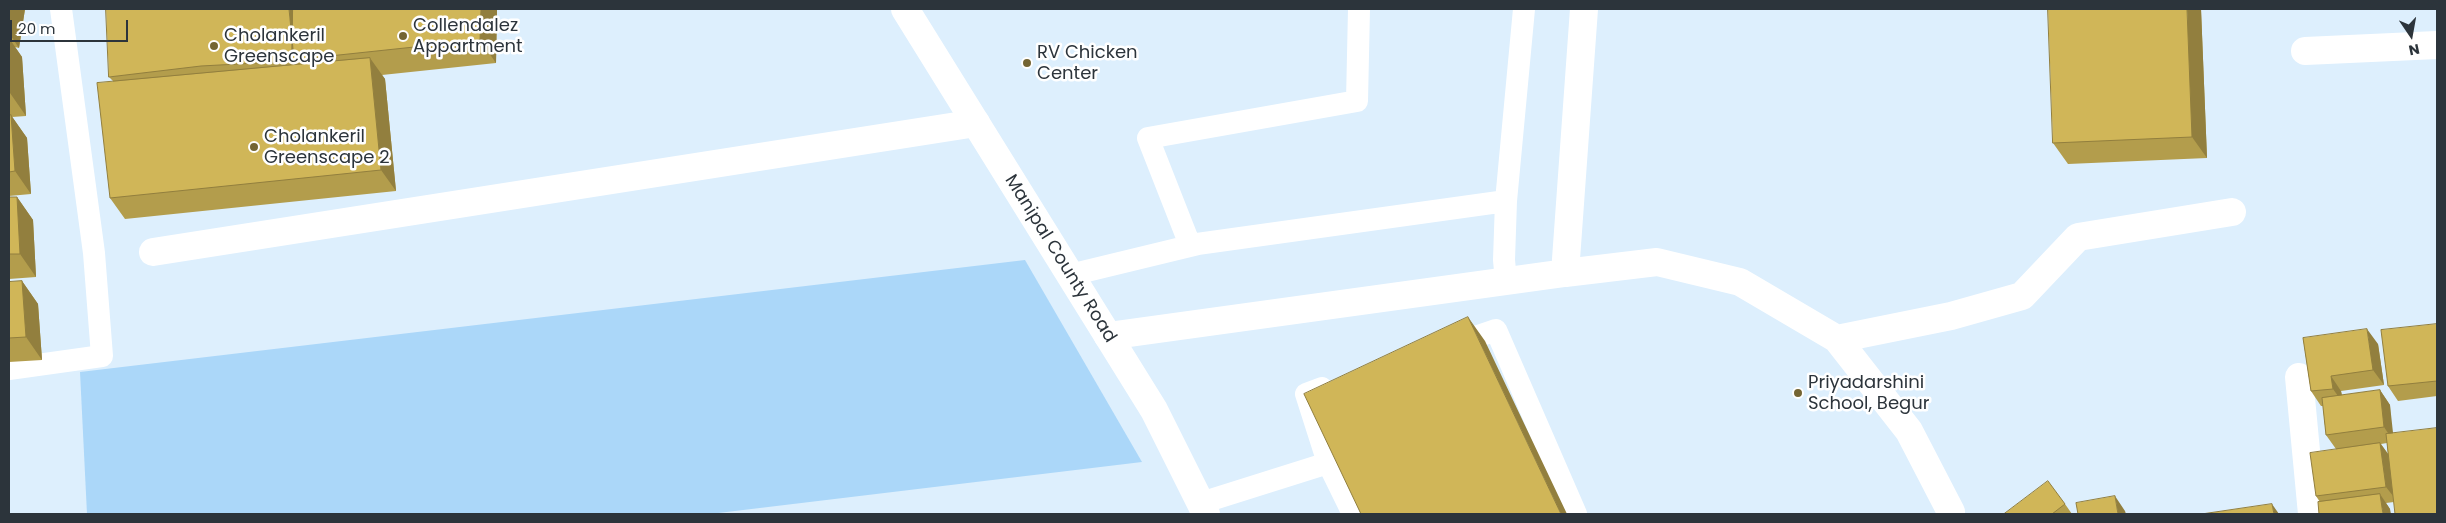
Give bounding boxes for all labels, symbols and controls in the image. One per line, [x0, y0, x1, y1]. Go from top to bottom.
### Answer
scale bar [12, 10, 130, 42]
north arrow [2386, 10, 2436, 60]
place label: Collendalez Appartment [413, 15, 523, 58]
text: 20 m [18, 18, 56, 39]
place label: Cholankeril Greenscape [224, 25, 334, 68]
marker: Collendalez Appartment [397, 30, 409, 42]
text: N [2407, 39, 2421, 61]
marker: Cholankeril Greenscape [208, 40, 220, 52]
place label: RV Chicken Center [1037, 42, 1138, 84]
marker: RV Chicken Center [1021, 57, 1033, 69]
place label: Cholankeril Greenscape 2 [264, 126, 390, 168]
marker: Cholankeril Greenscape 2 [248, 141, 260, 153]
street label: Manipal County Road [999, 171, 1121, 347]
place label: Priyadarshini School, Begur [1808, 372, 1929, 414]
marker: Priyadarshini School, Begur [1792, 387, 1804, 399]

